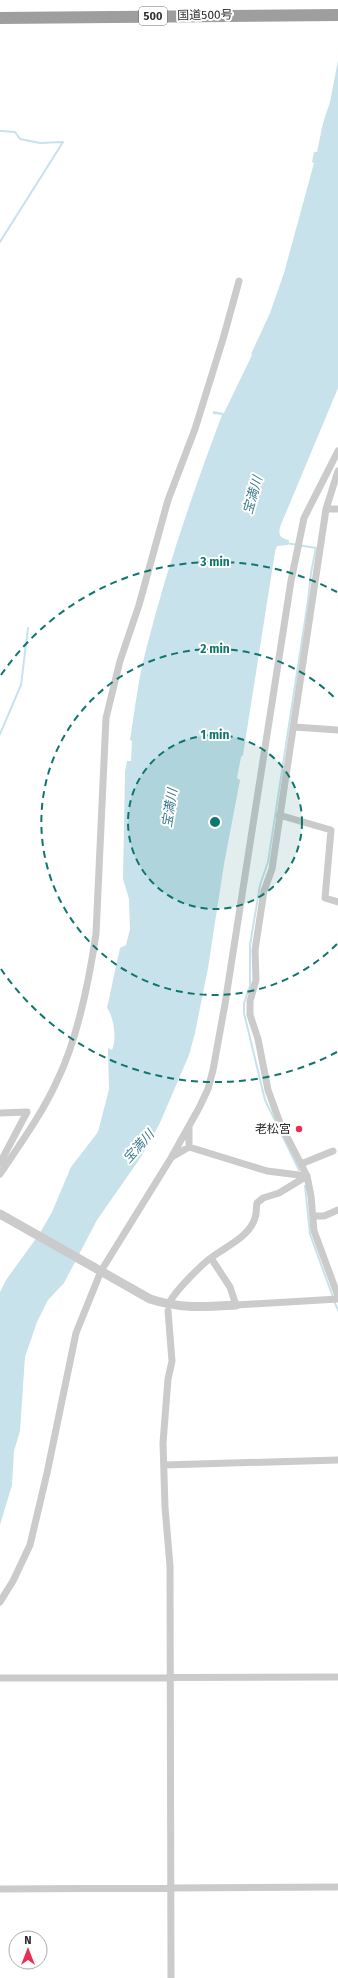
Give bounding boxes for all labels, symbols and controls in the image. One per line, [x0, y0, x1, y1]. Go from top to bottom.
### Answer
road number: 500 [139, 7, 167, 25]
street label: 国道500号 [177, 8, 233, 22]
water label: 宝満川 [240, 472, 266, 516]
text: 3 min [199, 555, 230, 569]
text: 2 min [200, 642, 230, 656]
text: 1 min [201, 728, 229, 742]
water label: 宝満川 [159, 786, 180, 829]
centre of rings [208, 815, 222, 829]
place label: 老松宮 [255, 1122, 291, 1136]
marker: 老松宮 [294, 1124, 304, 1134]
water label: 宝満川 [120, 1125, 158, 1166]
north arrow [8, 1930, 48, 1970]
text: N [24, 1934, 32, 1947]

